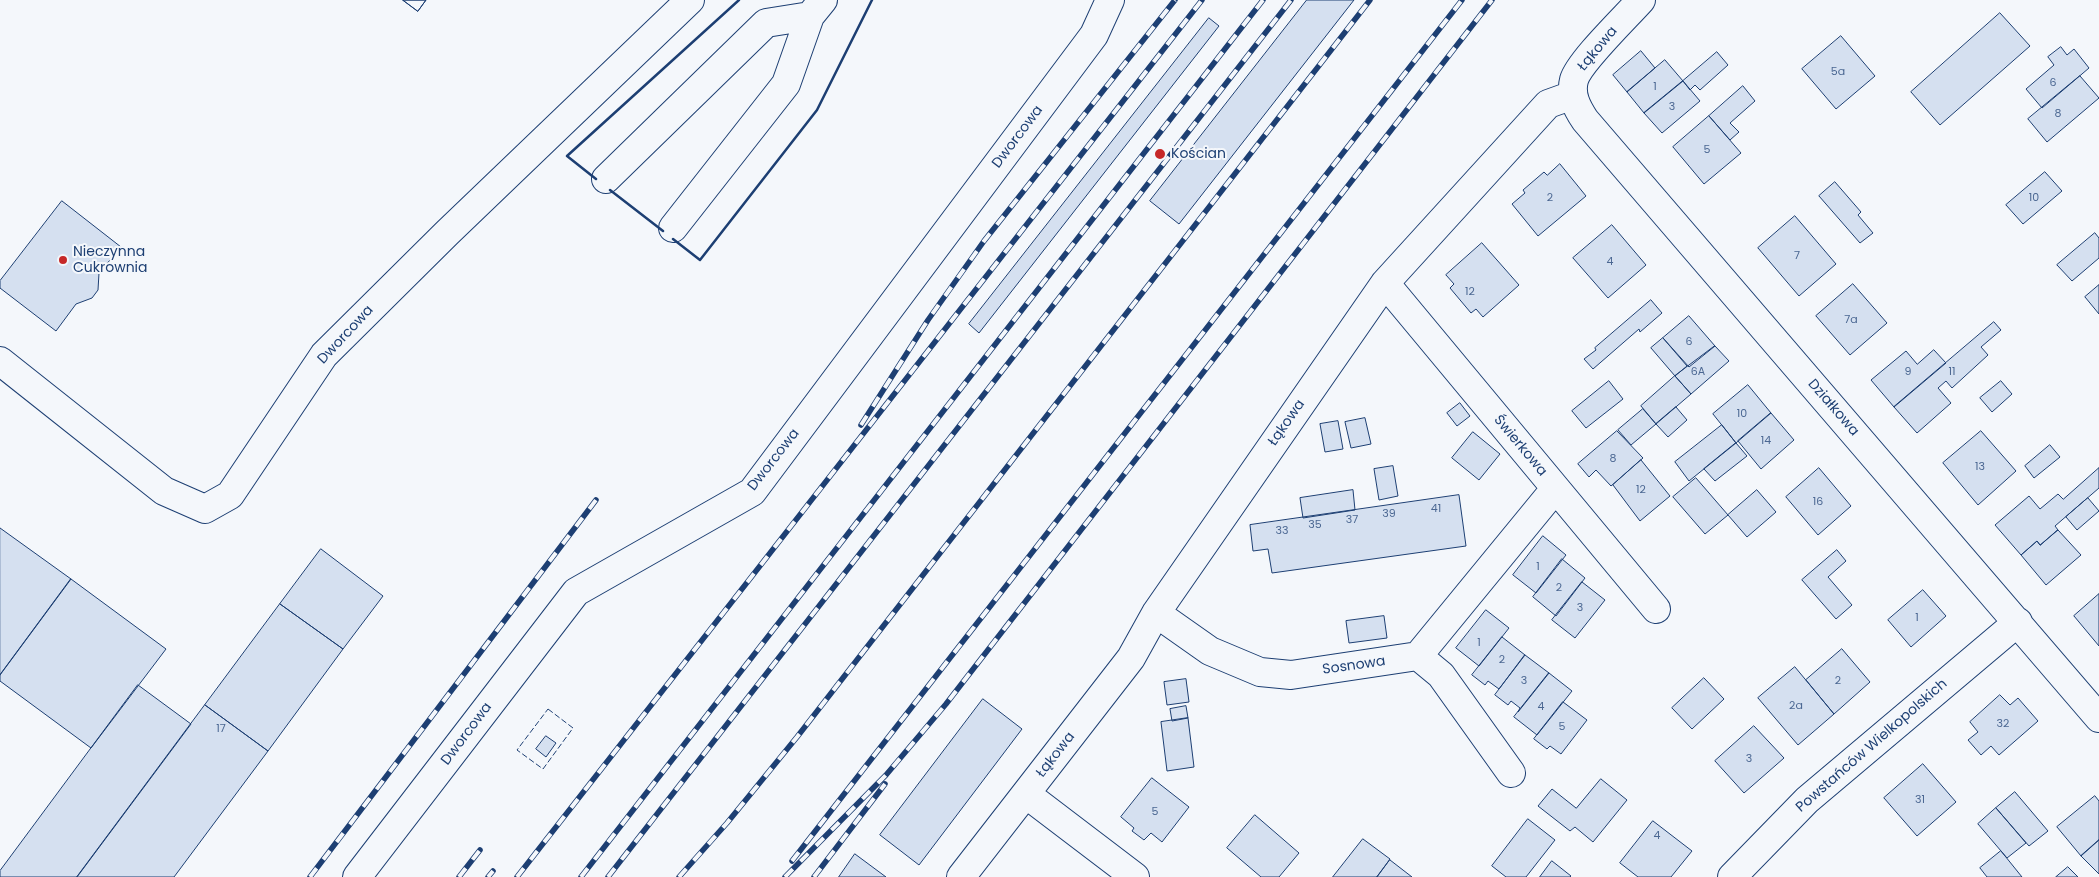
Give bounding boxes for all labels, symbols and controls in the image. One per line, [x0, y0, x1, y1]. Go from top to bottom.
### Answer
street label: Łąkowa [1575, 23, 1621, 75]
house number: 5a [1831, 65, 1845, 79]
house number: 6 [2050, 76, 2056, 90]
house number: 1 [1653, 80, 1657, 94]
house number: 3 [1669, 100, 1675, 114]
street label: Dworcowa [989, 102, 1047, 172]
house number: 8 [2055, 107, 2061, 121]
house number: 5 [1704, 143, 1710, 157]
place label: Kościan [1171, 146, 1226, 162]
marker: Kościan [1153, 147, 1167, 161]
house number: 2 [1547, 191, 1553, 205]
house number: 10 [2029, 191, 2039, 205]
place label: Nieczynna Cukrownia [73, 244, 148, 276]
house number: 7 [1794, 249, 1800, 263]
marker: Nieczynna Cukrownia [57, 254, 69, 266]
house number: 4 [1607, 255, 1613, 269]
house number: 12 [1465, 285, 1475, 299]
street label: Dworcowa [315, 302, 377, 368]
house number: 7a [1844, 313, 1858, 327]
house number: 6 [1686, 335, 1692, 349]
house number: 6A [1691, 365, 1705, 379]
house number: 9 [1905, 365, 1911, 379]
house number: 11 [1948, 365, 1956, 379]
street label: Działkowa [1804, 376, 1862, 440]
street label: Łąkowa [1265, 397, 1309, 449]
house number: 10 [1737, 407, 1747, 421]
street label: Świerkowa [1490, 412, 1550, 480]
street label: Dworcowa [745, 426, 803, 494]
house number: 14 [1761, 434, 1771, 448]
house number: 8 [1610, 452, 1616, 466]
house number: 13 [1975, 460, 1985, 474]
house number: 12 [1636, 483, 1646, 497]
house number: 16 [1813, 495, 1823, 509]
house number: 41 [1431, 502, 1441, 516]
house number: 39 [1382, 507, 1396, 521]
house number: 37 [1346, 513, 1358, 527]
house number: 35 [1308, 518, 1322, 532]
house number: 33 [1276, 524, 1288, 538]
house number: 1 [1536, 560, 1540, 574]
house number: 2 [1556, 581, 1562, 595]
house number: 3 [1577, 601, 1583, 615]
house number: 1 [1915, 611, 1919, 625]
house number: 1 [1477, 636, 1481, 650]
street label: Sosnowa [1321, 653, 1387, 679]
house number: 2 [1499, 653, 1505, 667]
house number: 3 [1521, 674, 1527, 688]
house number: 2 [1835, 674, 1841, 688]
street label: Powstańców Wielkopolskich [1793, 676, 1951, 816]
street label: Dworcowa [438, 699, 496, 769]
house number: 2a [1789, 699, 1803, 713]
house number: 4 [1538, 700, 1544, 714]
house number: 32 [1997, 717, 2009, 731]
house number: 5 [1559, 720, 1565, 734]
house number: 17 [216, 722, 226, 736]
street label: Łąkowa [1033, 729, 1079, 781]
house number: 3 [1746, 752, 1752, 766]
house number: 31 [1915, 793, 1925, 807]
house number: 5 [1152, 805, 1158, 819]
house number: 4 [1654, 829, 1660, 843]

